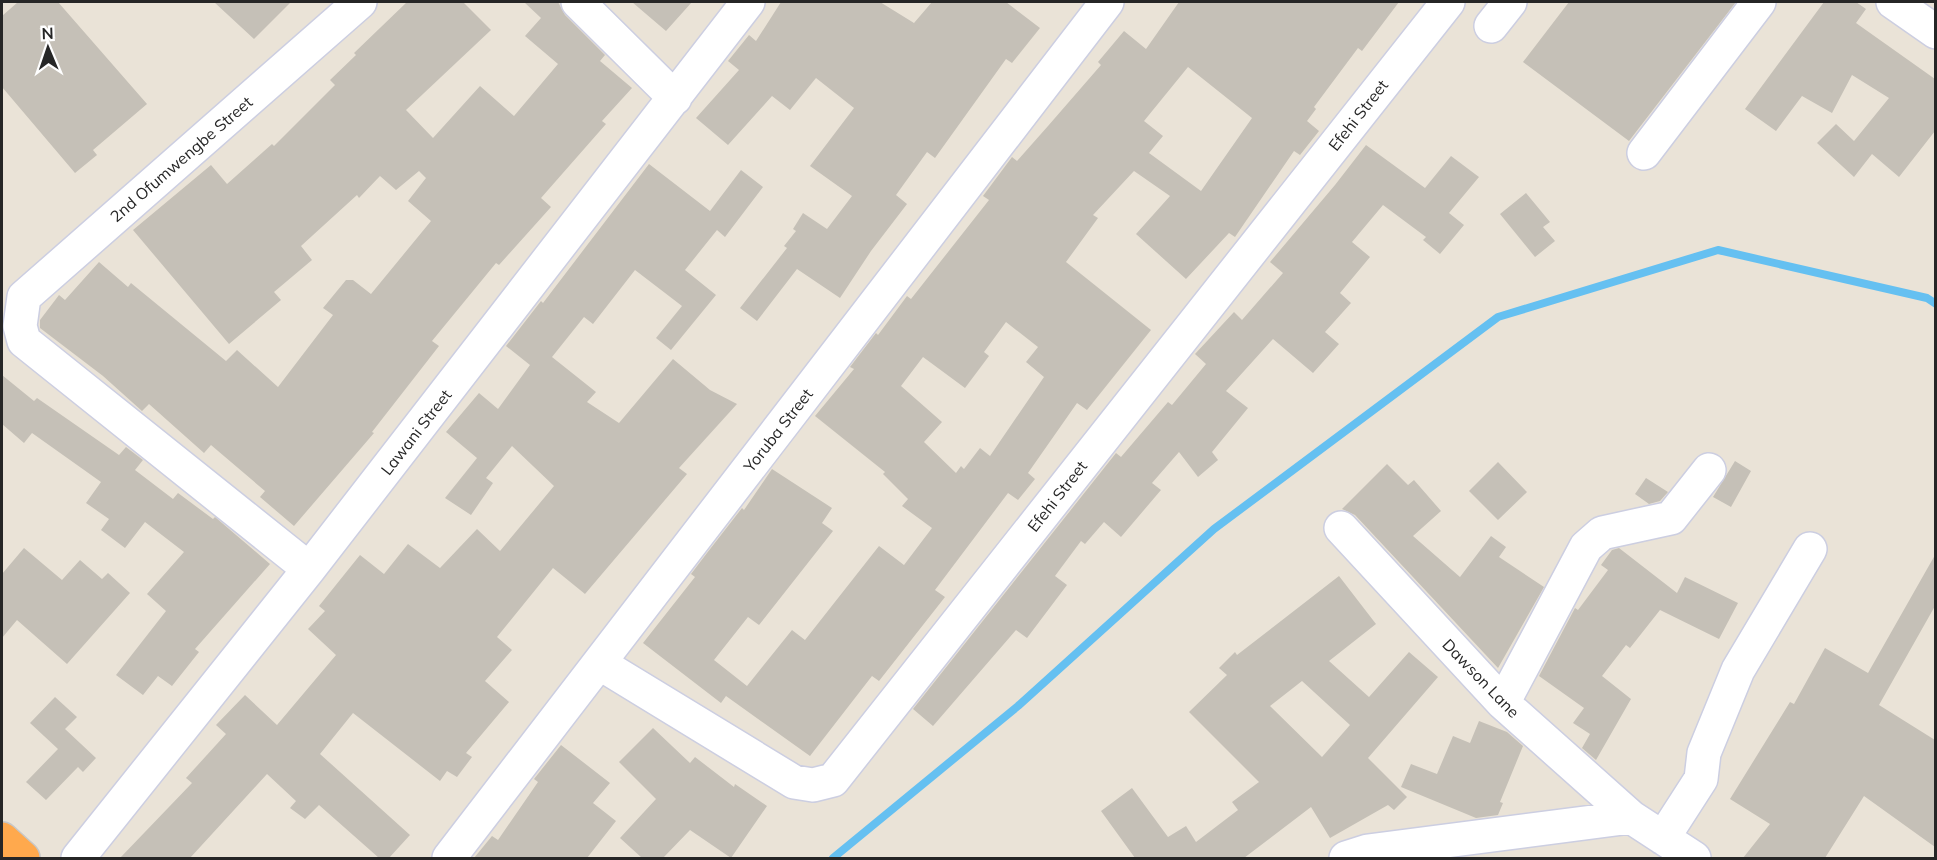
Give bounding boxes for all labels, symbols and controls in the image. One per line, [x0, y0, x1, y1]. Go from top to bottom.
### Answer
north arrow [18, 18, 78, 78]
text: N [41, 23, 54, 43]
street label: Efehi Street [1324, 75, 1392, 155]
street label: 2nd Ofumwengbe Street [106, 92, 257, 226]
street label: Yoruba Street [739, 384, 817, 476]
street label: Lawani Street [376, 385, 456, 479]
street label: Efehi Street [1023, 456, 1091, 536]
street label: Dawson Lane [1438, 634, 1524, 722]

